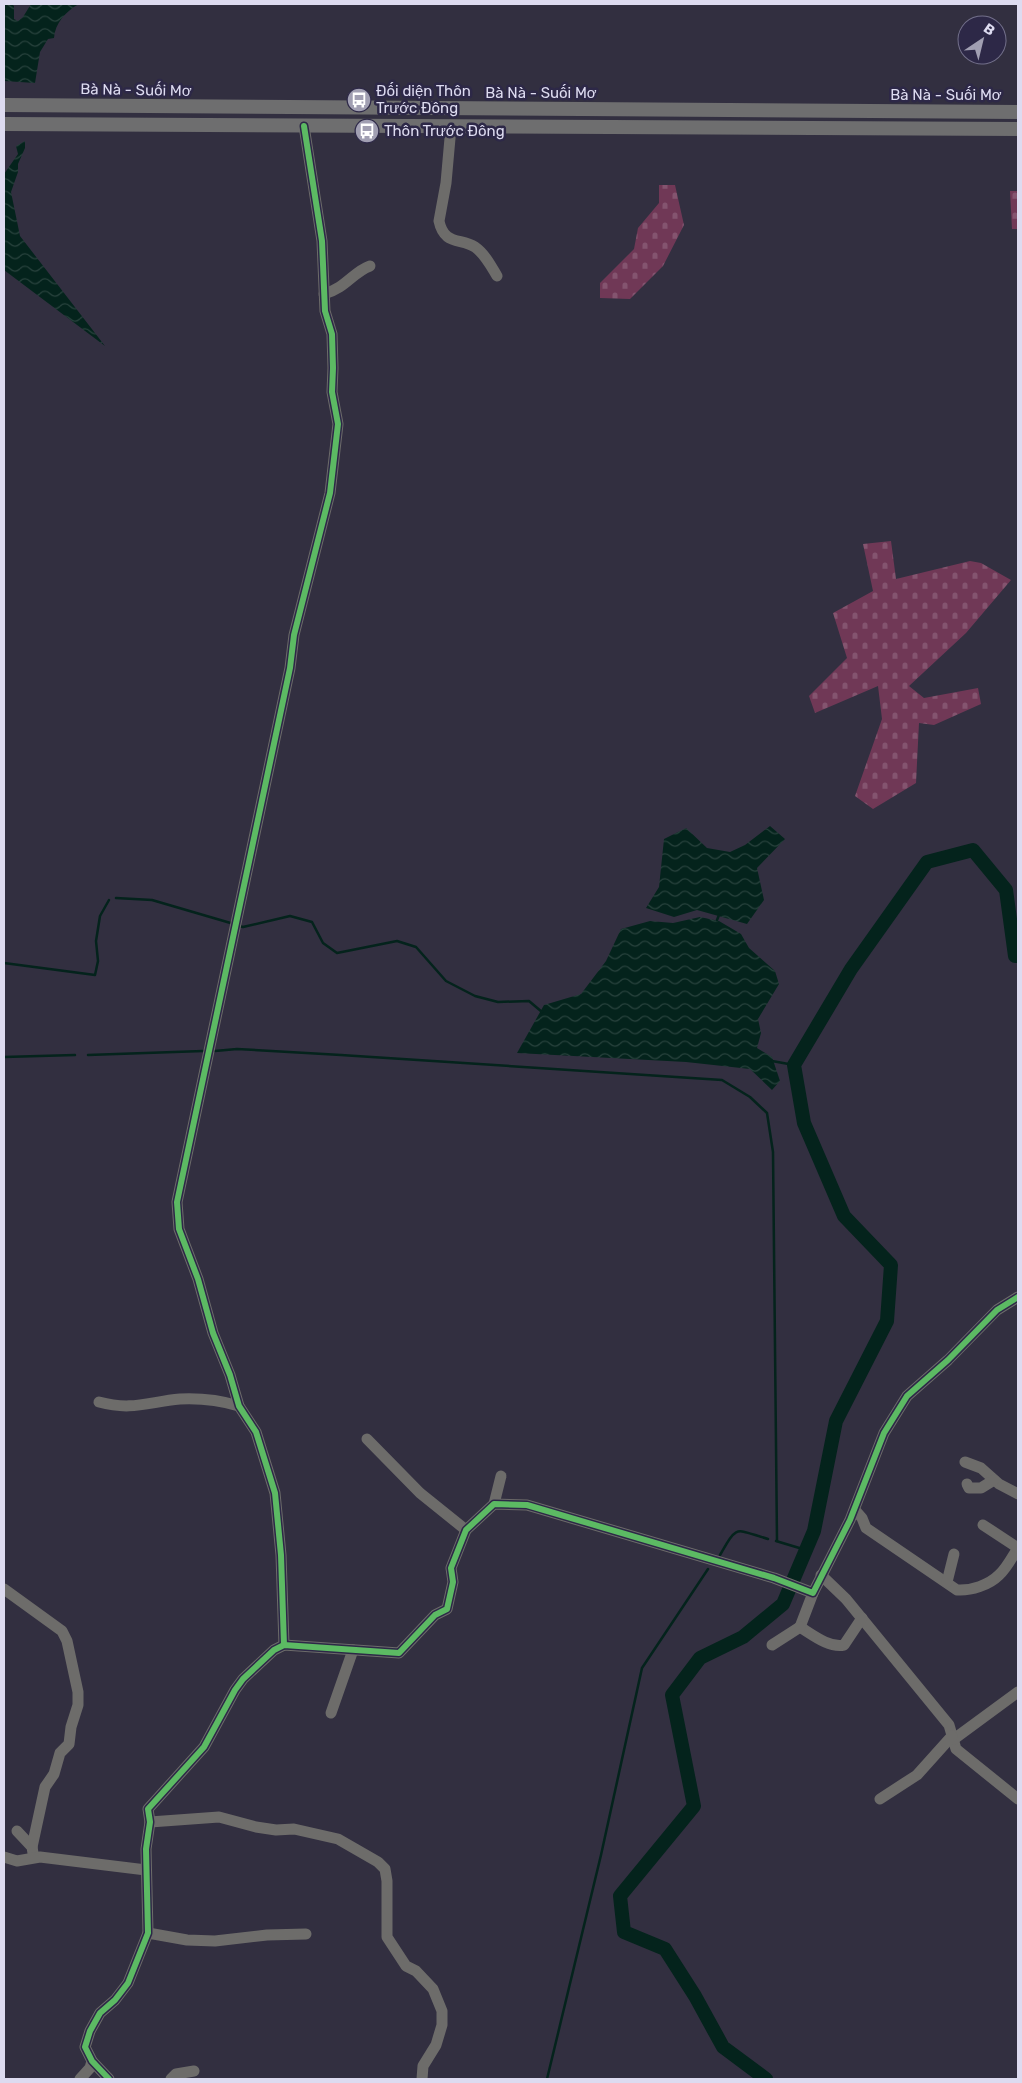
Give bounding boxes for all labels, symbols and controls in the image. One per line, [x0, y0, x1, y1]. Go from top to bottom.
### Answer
north arrow [957, 15, 1007, 65]
text: B [980, 20, 998, 40]
street label: Bà Nà - Suối Mơ [80, 80, 192, 100]
place label: Đối diện Thôn Trước Đông [376, 82, 471, 117]
street label: Bà Nà - Suối Mơ [485, 84, 597, 102]
street label: Bà Nà - Suối Mơ [890, 86, 1002, 104]
bus stop icon: Đối diện Thôn Trước Đông [346, 87, 372, 113]
bus stop icon: Thôn Trước Đông [354, 118, 380, 144]
place label: Thôn Trước Đông [384, 122, 505, 140]

